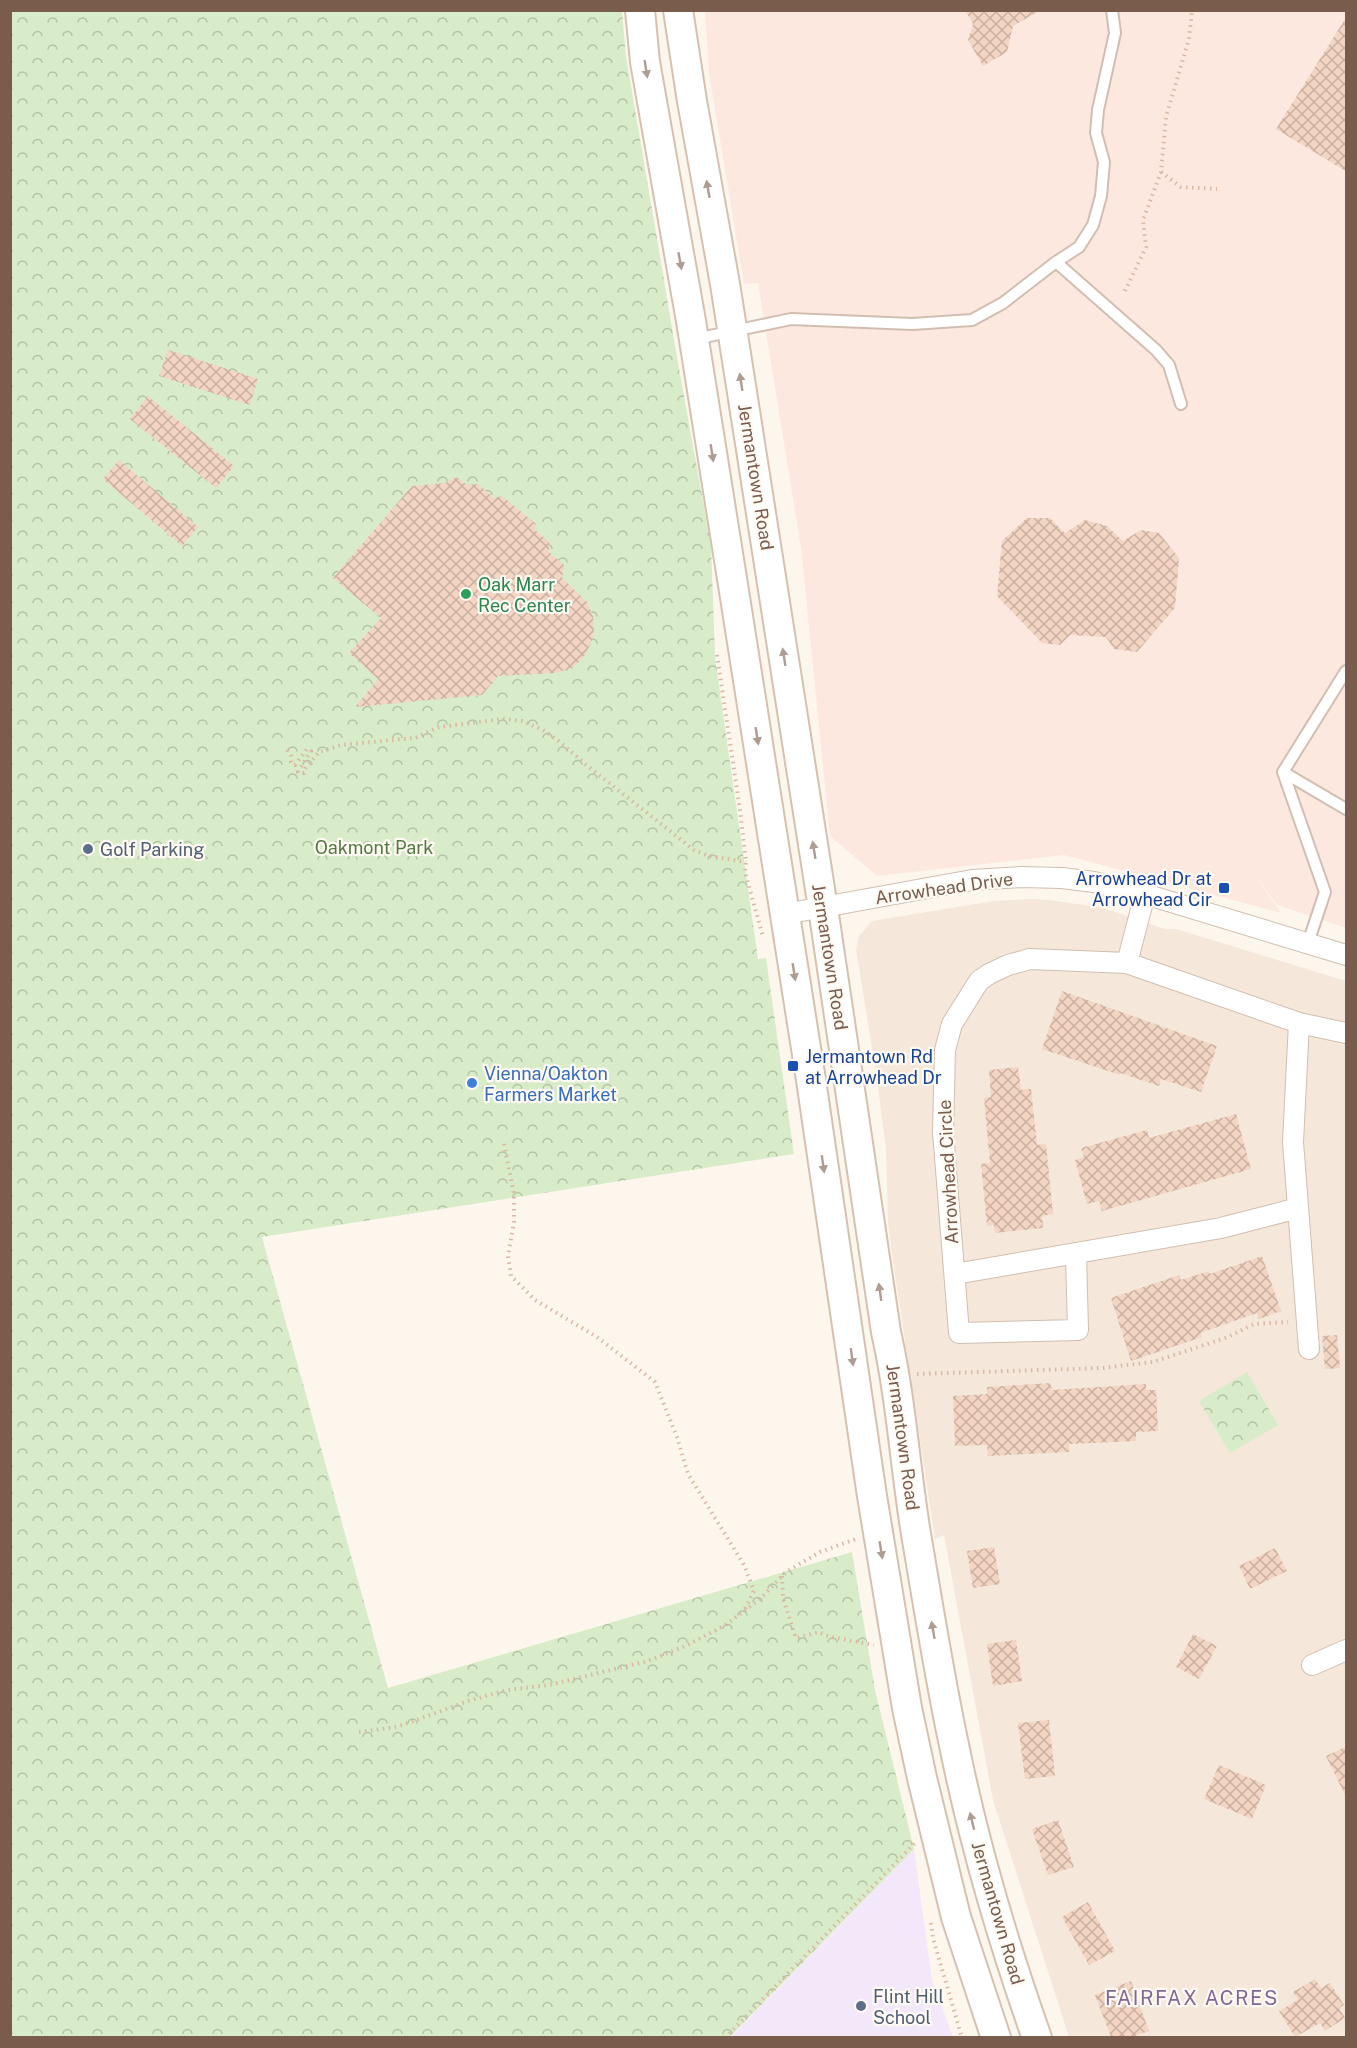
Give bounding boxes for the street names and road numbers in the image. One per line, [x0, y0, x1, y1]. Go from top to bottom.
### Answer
street label: Jermantown Road [734, 402, 778, 552]
street label: Arrowhead Drive [874, 868, 1014, 908]
street label: Jermantown Road [808, 882, 852, 1032]
street label: Arrowhead Circle [934, 1099, 962, 1245]
street label: Jermantown Road [882, 1362, 924, 1512]
street label: Jermantown Road [968, 1839, 1028, 1987]

